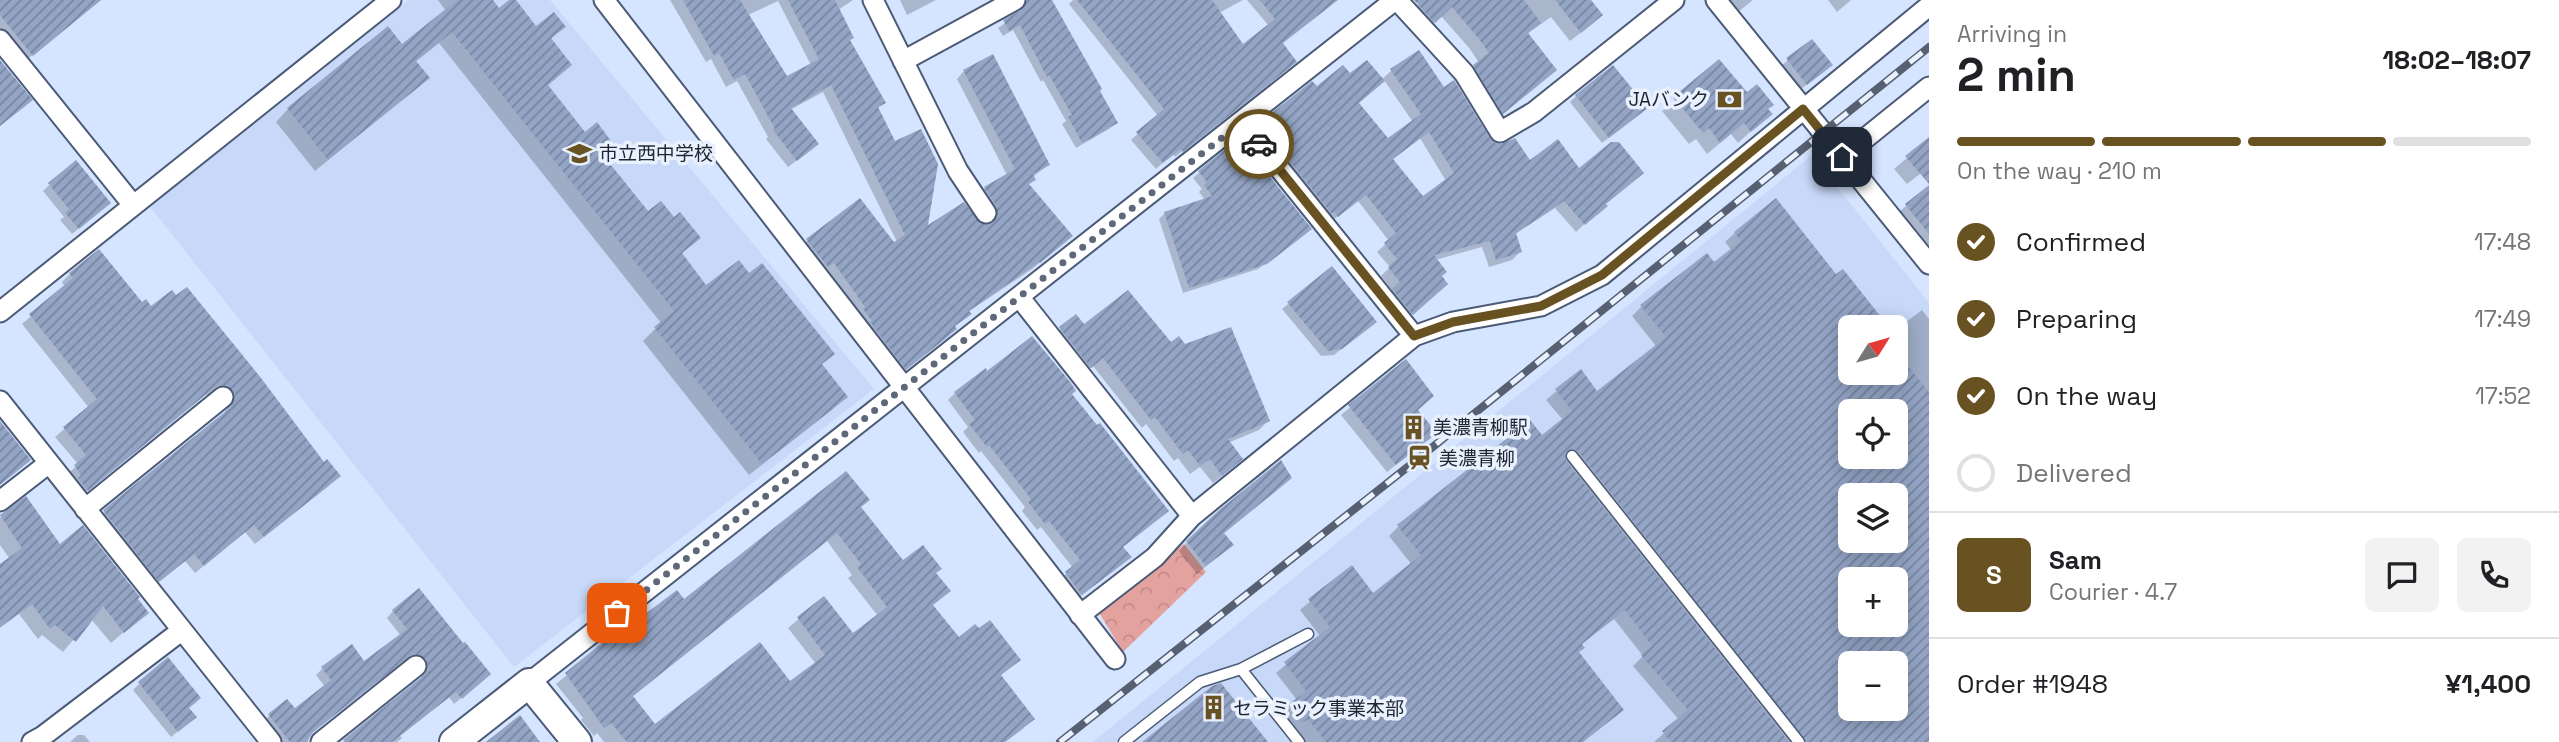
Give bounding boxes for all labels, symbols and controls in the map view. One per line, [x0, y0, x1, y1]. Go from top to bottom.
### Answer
text: Arriving in [1957, 19, 2067, 49]
text: 18:02–18:07 [2383, 43, 2531, 77]
text: 2 min [1957, 46, 2076, 104]
bank icon: JAバンク [1715, 85, 1743, 113]
place label: JAバンク [1628, 87, 1709, 112]
courier [1224, 109, 1294, 179]
icon: car [1240, 125, 1278, 163]
pin [1812, 127, 1872, 187]
icon: home [1823, 138, 1861, 176]
school or university icon: 市立西中学校 [565, 139, 593, 167]
place label: 市立西中学校 [599, 141, 713, 166]
text: On the way · 210 m [1957, 156, 2162, 186]
icon: check [1957, 223, 1995, 261]
text: Confirmed [2016, 225, 2146, 259]
text: 17:48 [2474, 227, 2531, 257]
icon: check [1957, 300, 1995, 338]
text: Preparing [2016, 302, 2137, 336]
text: 17:49 [2474, 304, 2531, 334]
north arrow [1838, 315, 1908, 385]
map controls [1838, 315, 1908, 721]
icon: check [1957, 377, 1995, 415]
text: On the way [2016, 379, 2157, 413]
text: 17:52 [2475, 381, 2531, 411]
button: locate [1838, 399, 1908, 469]
building icon: 美濃青柳駅 [1399, 413, 1427, 441]
place label: 美濃青柳駅 [1433, 415, 1528, 440]
station icon: 美濃青柳 [1405, 444, 1433, 472]
place label: 美濃青柳 [1439, 446, 1515, 471]
text: Delivered [2016, 456, 2132, 490]
button: layers [1838, 483, 1908, 553]
button: chat [2365, 538, 2439, 612]
button: phone [2457, 538, 2531, 612]
text: Sam [2049, 543, 2102, 577]
text: S [1986, 558, 2002, 592]
button: + [1838, 567, 1908, 637]
text: Courier · 4.7 [2049, 577, 2177, 607]
pin [587, 583, 647, 643]
icon: bag [598, 594, 636, 632]
button: − [1838, 651, 1908, 721]
text: Order #1948 [1957, 667, 2108, 701]
text: ¥1,400 [2445, 667, 2531, 701]
building icon: セラミック事業本部 [1199, 694, 1227, 722]
place label: セラミック事業本部 [1233, 696, 1404, 721]

